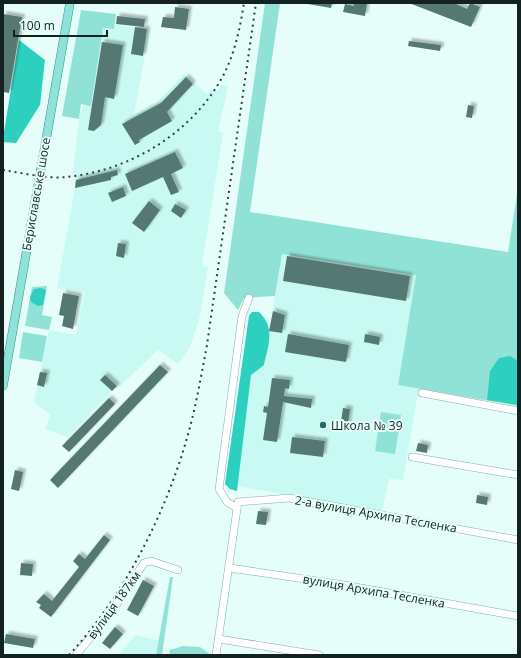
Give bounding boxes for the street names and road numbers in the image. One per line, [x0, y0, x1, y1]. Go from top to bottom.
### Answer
street label: Бериславське шосе [18, 136, 54, 252]
street label: 2-а вулиця Архипа Тесленка [294, 491, 458, 537]
street label: вулиця 187км [84, 568, 144, 642]
street label: вулиця Архипа Тесленка [302, 570, 446, 612]

